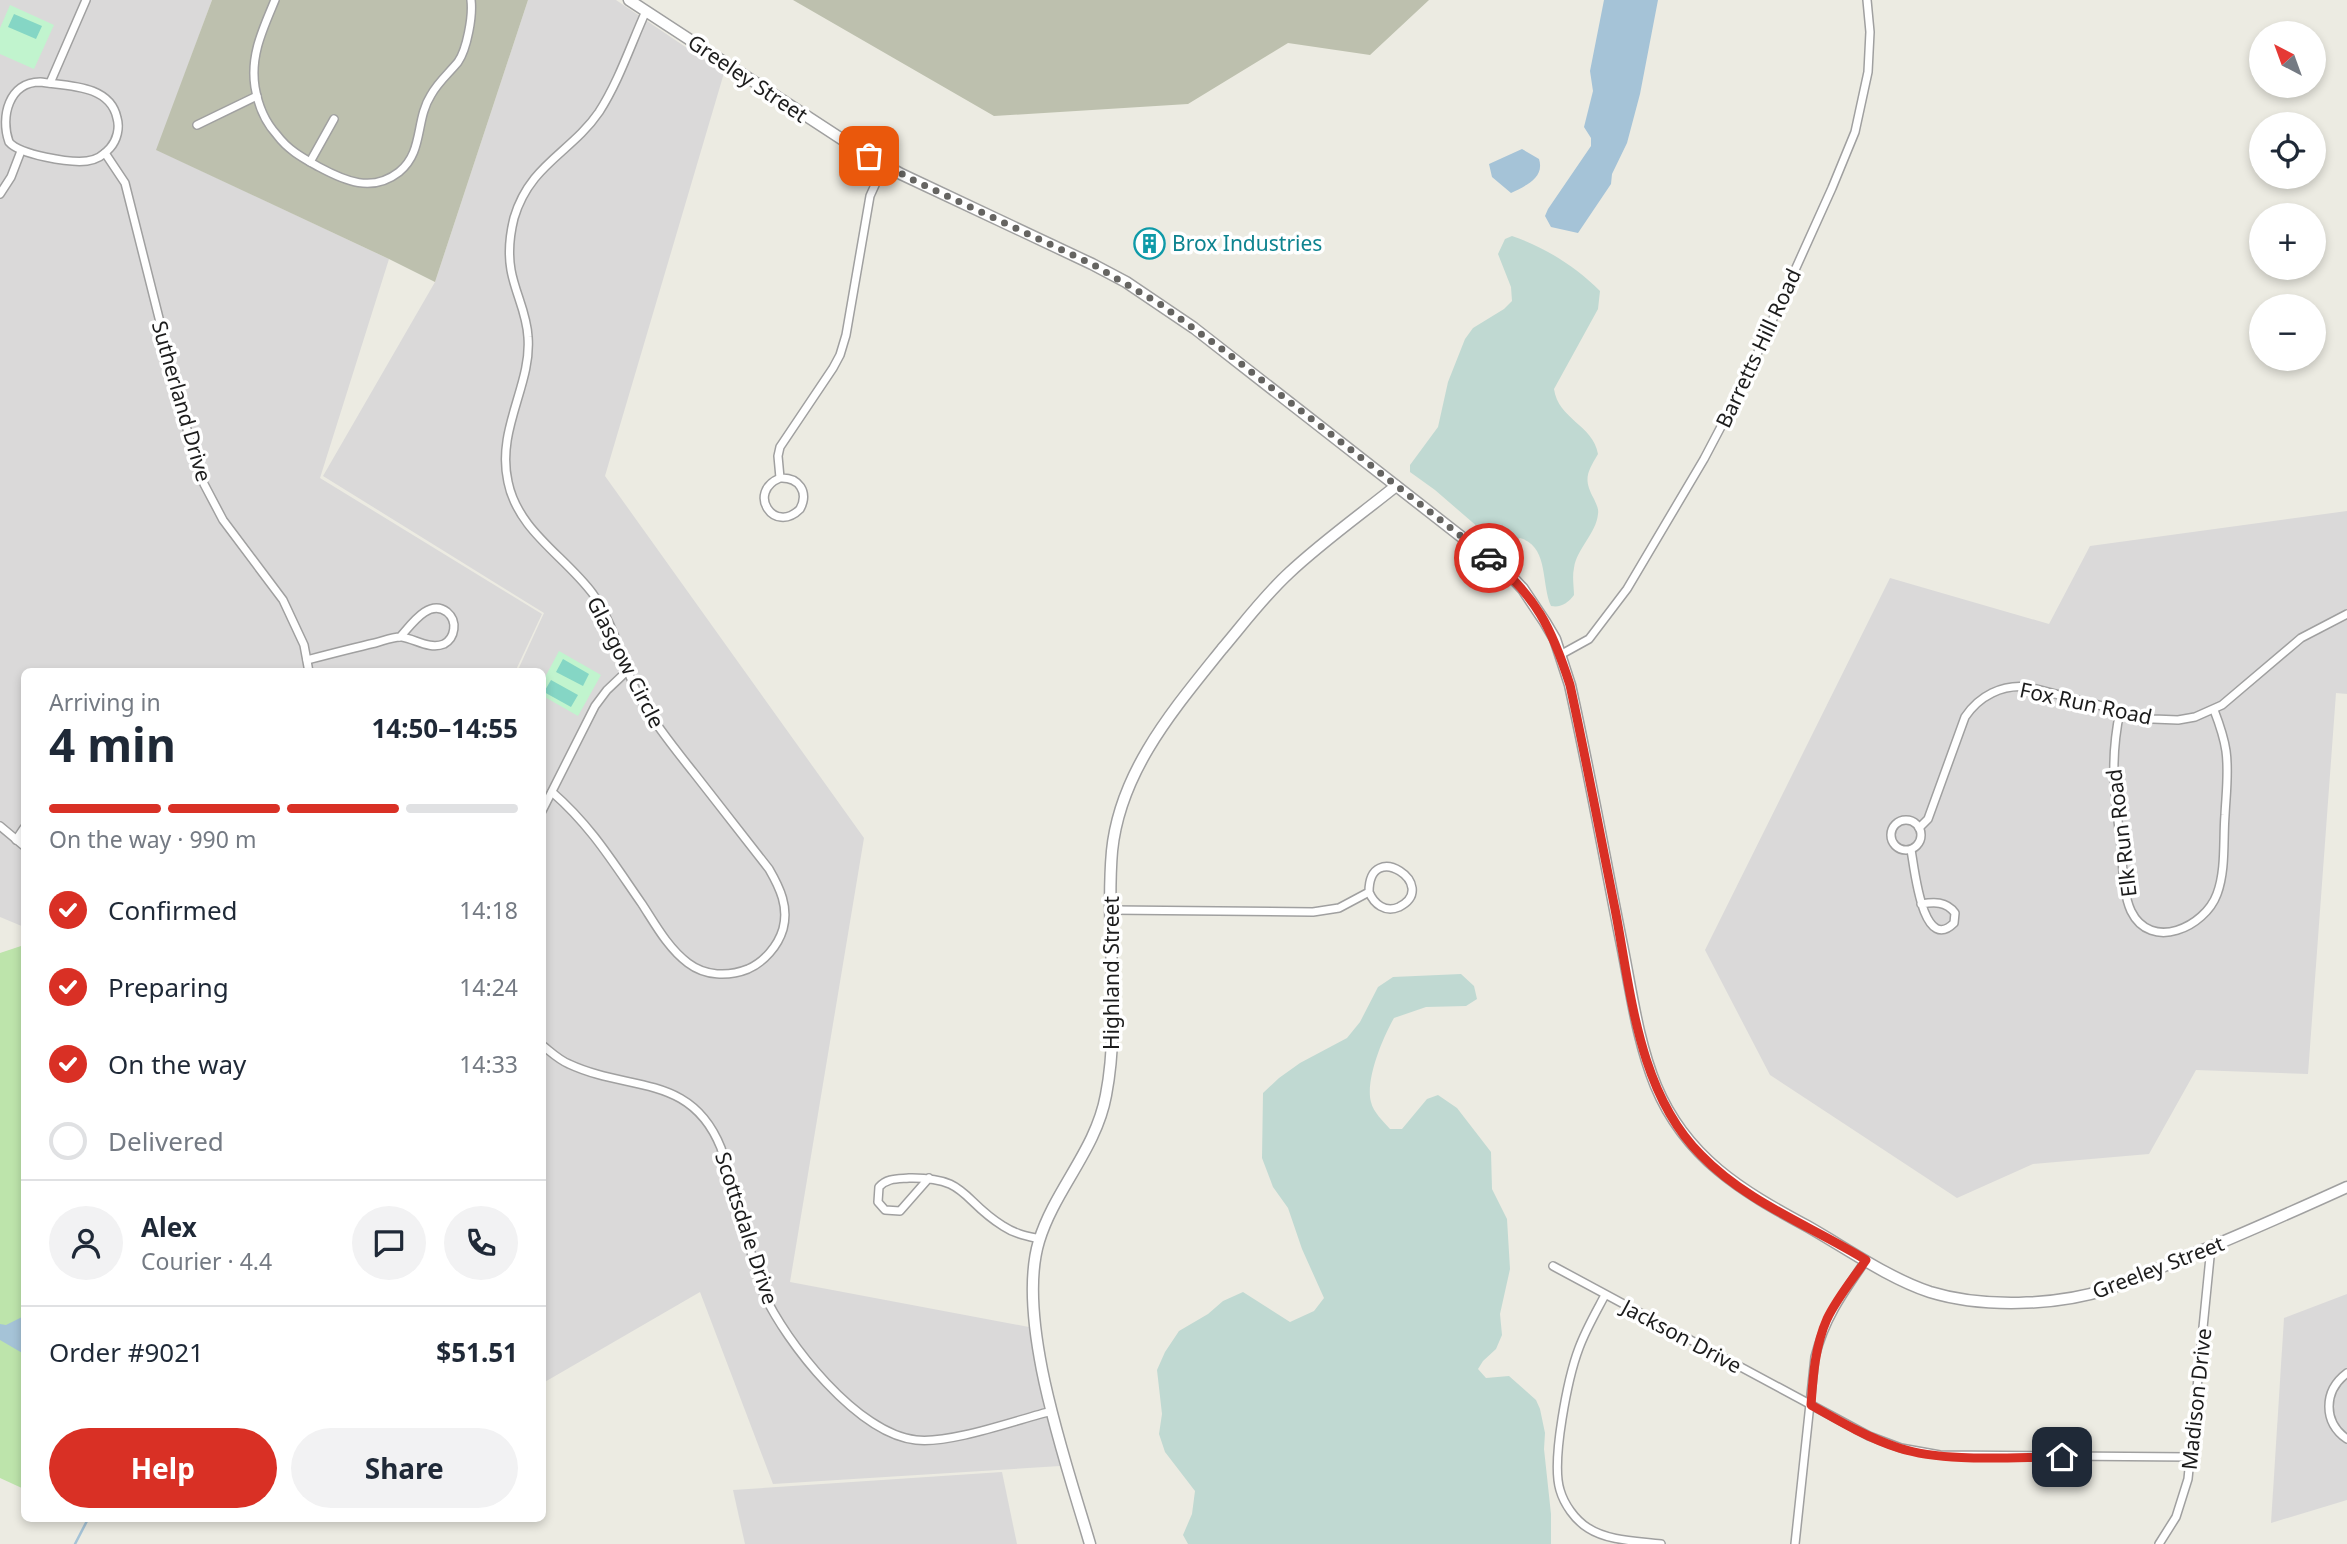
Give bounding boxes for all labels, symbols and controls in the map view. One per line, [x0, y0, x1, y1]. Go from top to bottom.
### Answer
north arrow [2249, 21, 2326, 98]
map controls [2249, 21, 2326, 371]
street label: Greeley Street [683, 28, 814, 129]
button: locate [2249, 112, 2326, 189]
pin [839, 126, 899, 186]
icon: bag [850, 137, 888, 175]
button: + [2249, 203, 2326, 280]
building icon: Brox Industries [1132, 226, 1166, 260]
place label: Brox Industries [1172, 229, 1322, 257]
street label: Barretts Hill Road [1709, 264, 1807, 432]
button: − [2249, 294, 2326, 371]
street label: Sutherland Drive [146, 317, 218, 485]
courier [1454, 523, 1524, 593]
icon: car [1470, 539, 1508, 577]
street label: Glasgow Circle [581, 591, 671, 733]
street label: Fox Run Road [2017, 675, 2155, 731]
text: Arriving in [49, 686, 161, 718]
text: 14:50–14:55 [371, 710, 518, 746]
text: 4 min [49, 713, 176, 775]
street label: Elk Run Road [2099, 767, 2143, 899]
text: On the way · 990 m [49, 823, 256, 855]
icon: check [49, 891, 87, 929]
text: Confirmed [108, 892, 238, 928]
text: 14:18 [459, 894, 518, 926]
street label: Highland Street [1097, 896, 1125, 1050]
icon: check [49, 968, 87, 1006]
text: Preparing [108, 969, 229, 1005]
text: 14:24 [459, 971, 518, 1003]
icon: check [49, 1045, 87, 1083]
text: On the way [108, 1046, 246, 1082]
text: 14:33 [459, 1048, 518, 1080]
text: Delivered [108, 1123, 224, 1159]
street label: Scottsdale Drive [709, 1148, 785, 1308]
button: person [49, 1206, 123, 1280]
button: chat [352, 1206, 426, 1280]
button: phone [444, 1206, 518, 1280]
text: Alex [141, 1209, 197, 1245]
street label: Greeley Street [2088, 1229, 2228, 1305]
text: Courier · 4.4 [141, 1245, 272, 1277]
street label: Jackson Drive [1615, 1292, 1747, 1379]
street label: Madison Drive [2175, 1327, 2217, 1471]
text: Order #9021 [49, 1334, 204, 1370]
text: $51.51 [436, 1334, 518, 1370]
pin [2032, 1427, 2092, 1487]
button: Help [49, 1428, 277, 1508]
button: Share [291, 1428, 518, 1508]
icon: home [2043, 1438, 2081, 1476]

